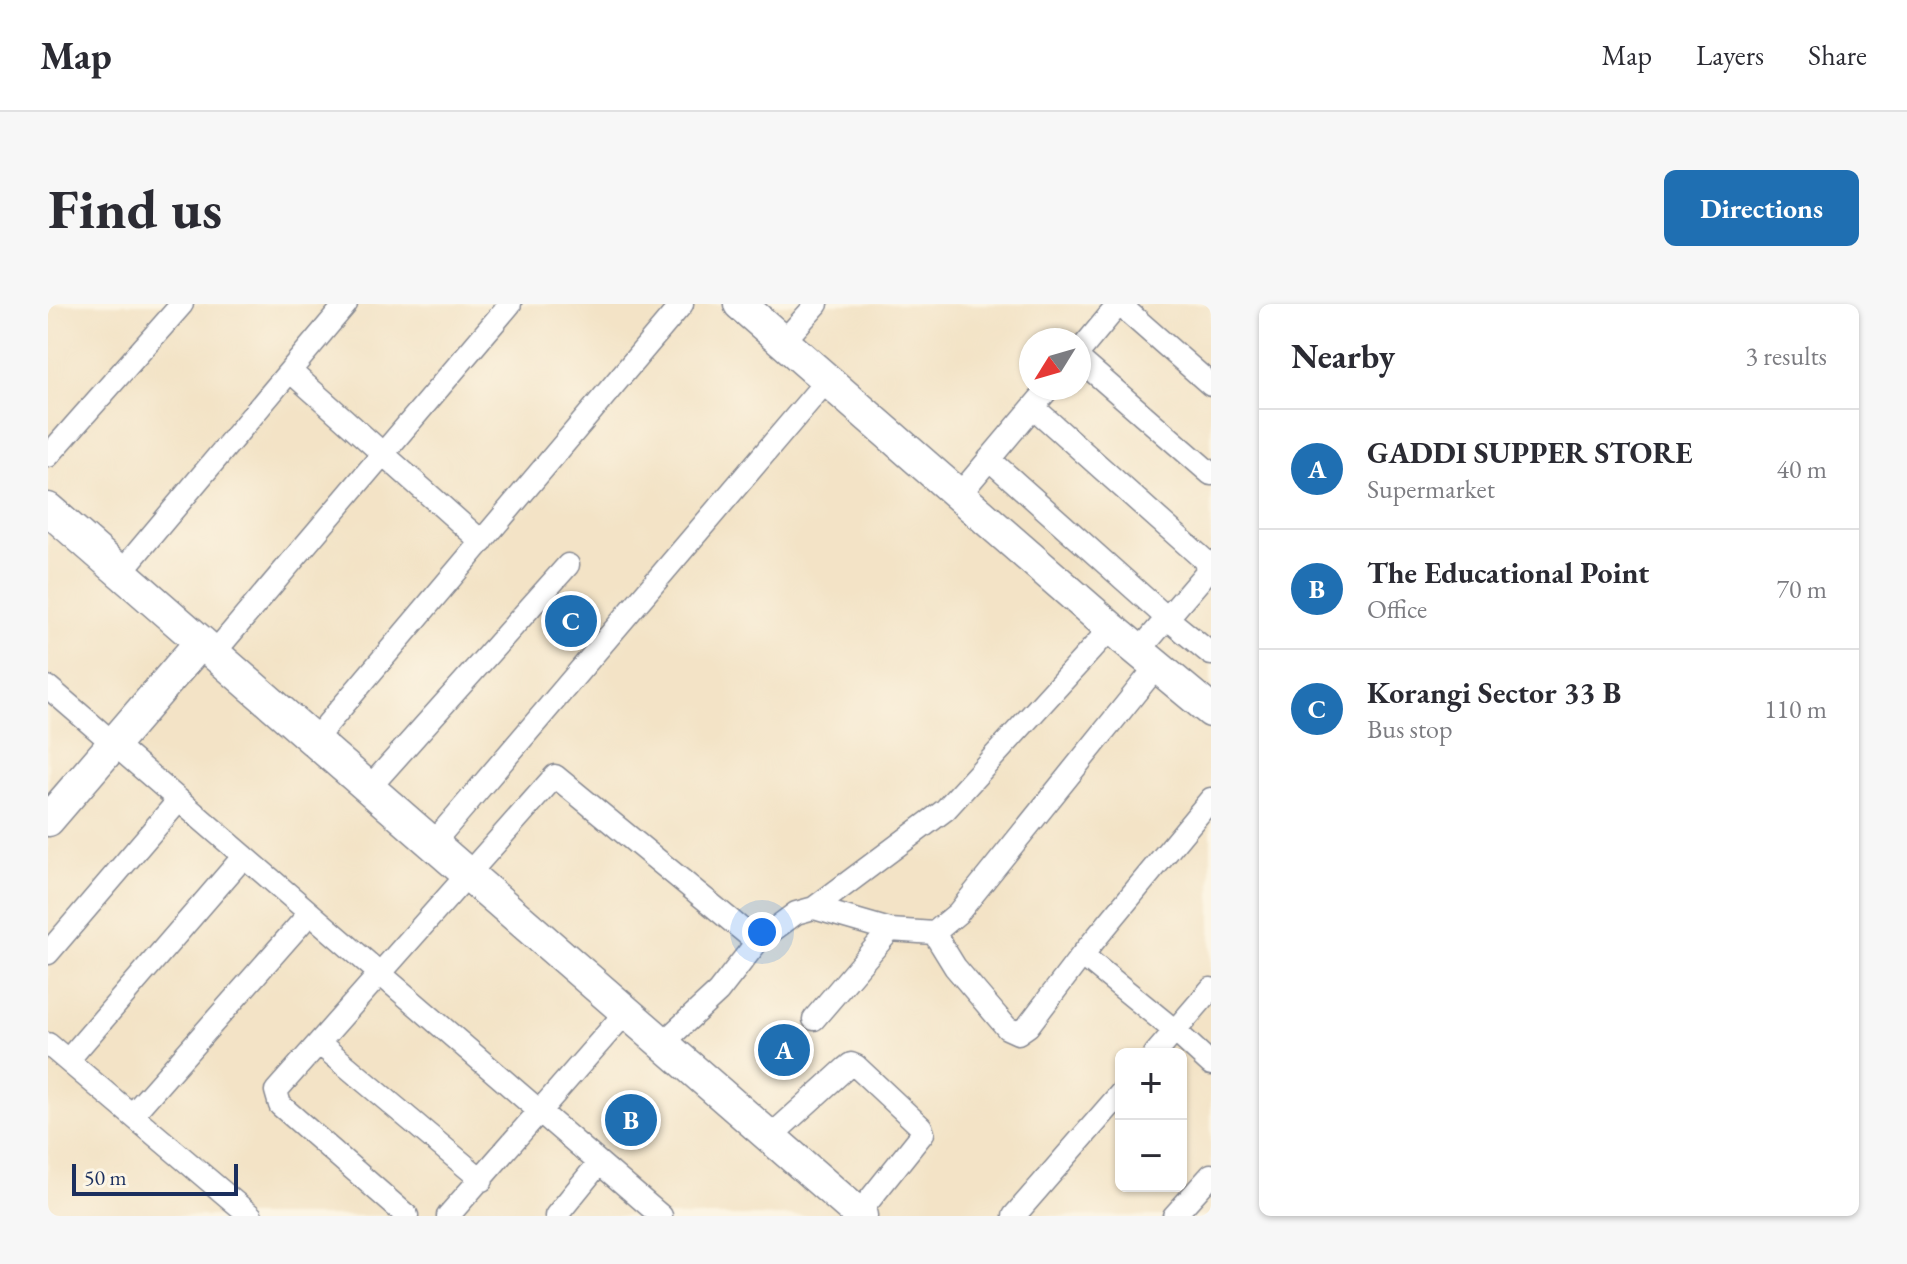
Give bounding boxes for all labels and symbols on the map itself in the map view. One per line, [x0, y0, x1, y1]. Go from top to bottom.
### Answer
north arrow [1019, 328, 1091, 400]
pin: C [545, 591, 597, 651]
your location [742, 912, 782, 952]
pin: A [758, 1020, 810, 1080]
pin: B [605, 1090, 657, 1150]
scale bar [72, 1160, 238, 1196]

